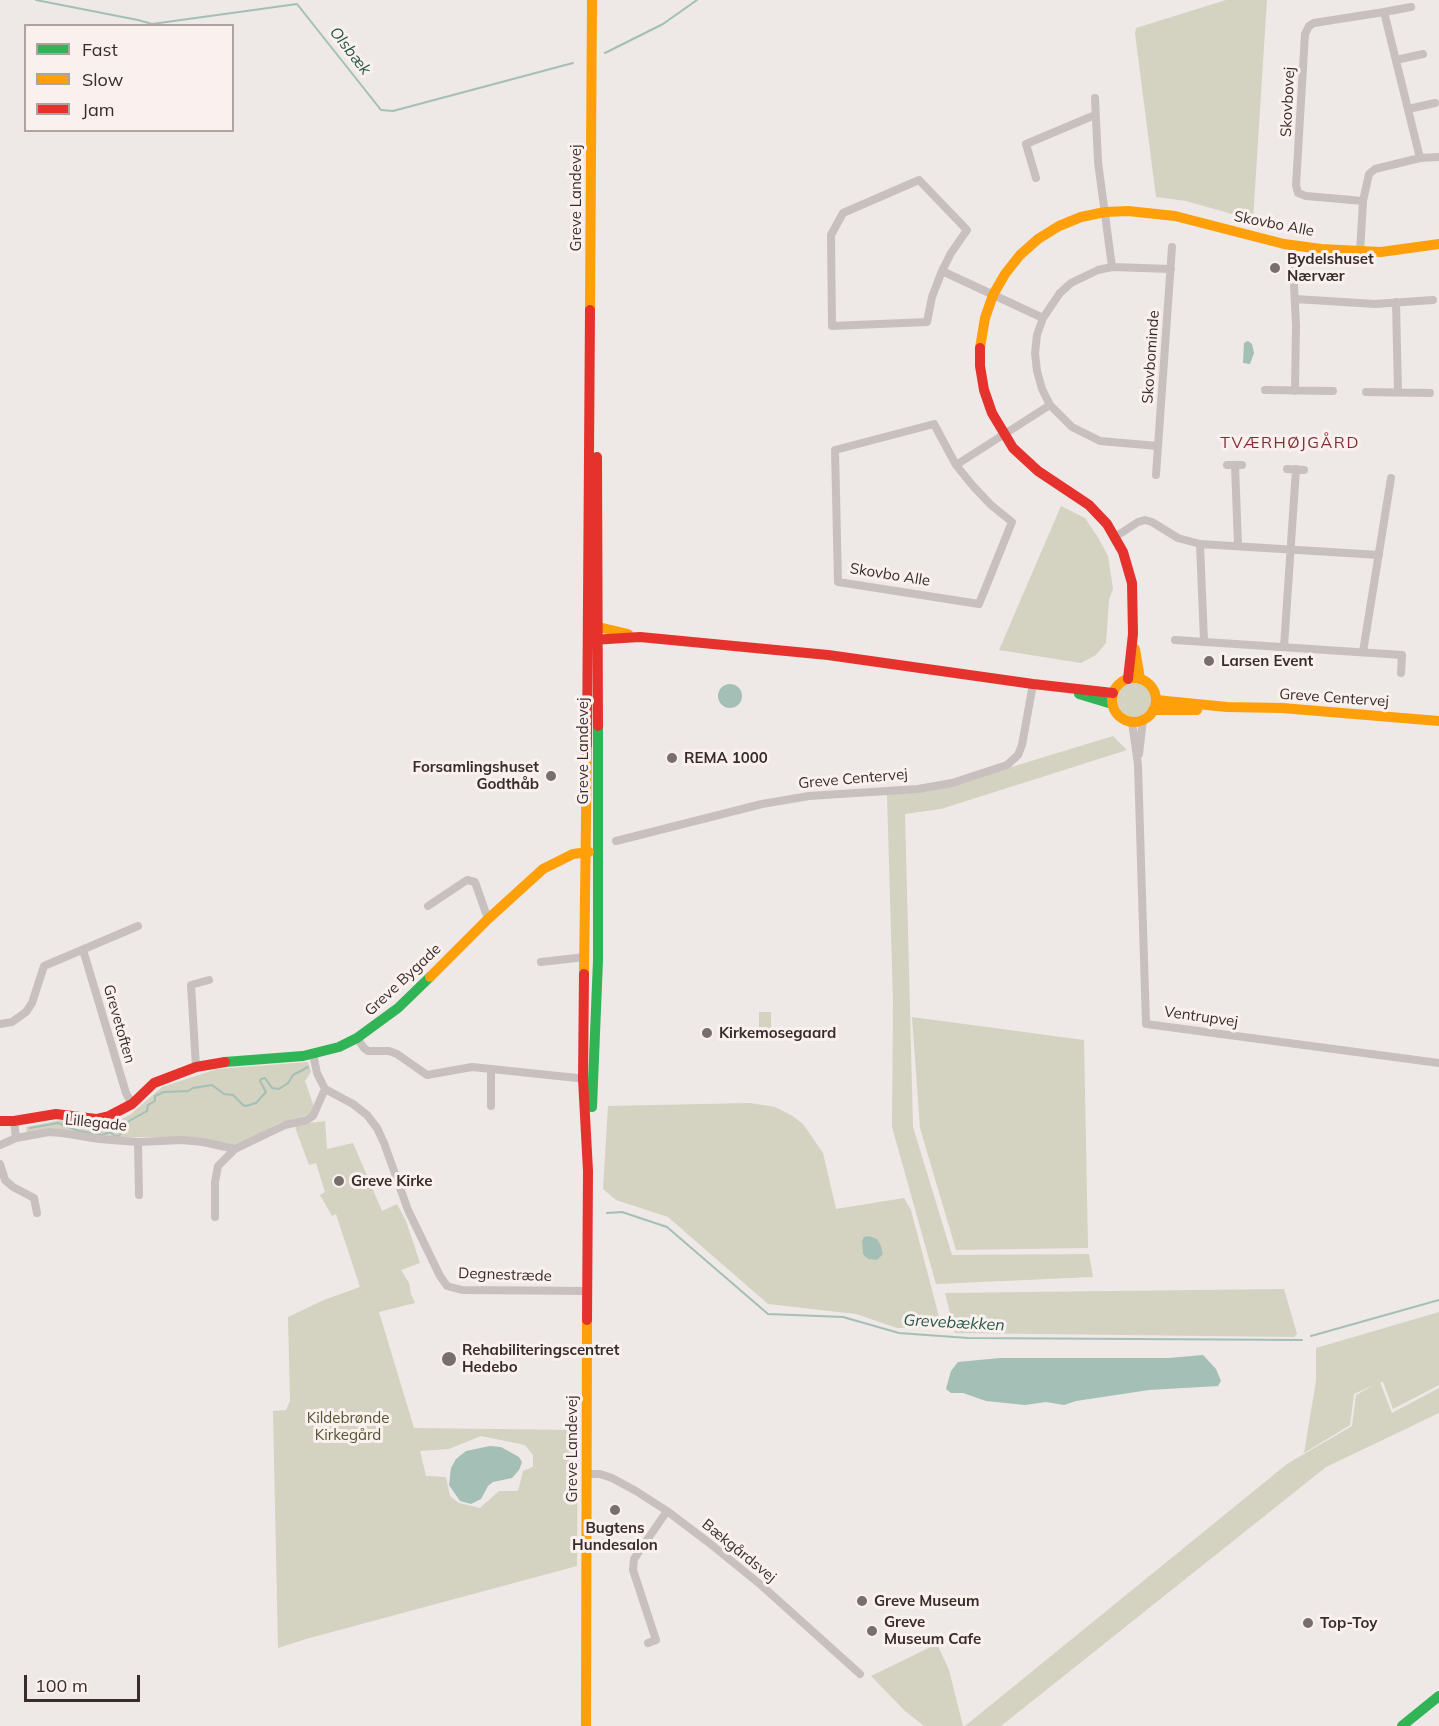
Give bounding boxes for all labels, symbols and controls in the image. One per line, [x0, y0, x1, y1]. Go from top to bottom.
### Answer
water label: Olsbæk [325, 23, 375, 79]
legend [24, 24, 234, 132]
text: Fast [82, 38, 118, 61]
street label: Skovbovej [1277, 66, 1299, 138]
text: Slow [82, 68, 123, 91]
text: Jam [82, 98, 115, 121]
street label: Greve Landevej [567, 145, 585, 251]
street label: Skovbo Alle [1232, 207, 1316, 241]
place label: Bydelshuset Nærvær [1287, 250, 1374, 285]
marker: Bydelshuset Nærvær [1268, 261, 1282, 275]
street label: Skovbominde [1139, 310, 1163, 404]
district label: TVÆRHØJGÅRD [1220, 433, 1360, 453]
street label: Skovbo Alle [849, 560, 931, 590]
place label: Larsen Event [1221, 652, 1313, 670]
marker: Larsen Event [1202, 654, 1216, 668]
street label: Greve Centervej [1279, 685, 1389, 711]
street label: Greve Landevej [574, 698, 592, 804]
place label: REMA 1000 [684, 749, 768, 767]
marker: REMA 1000 [665, 751, 679, 765]
place label: Forsamlingshuset Godthåb [413, 758, 539, 793]
street label: Greve Centervej [798, 765, 908, 793]
marker: Forsamlingshuset Godthåb [544, 769, 558, 783]
street label: Greve Bygade [361, 940, 445, 1020]
street label: Grevetoften [99, 983, 139, 1065]
street label: Ventrupvej [1163, 1003, 1239, 1031]
place label: Kirkemosegaard [719, 1024, 836, 1042]
marker: Kirkemosegaard [700, 1026, 714, 1040]
street label: Lillegade [64, 1111, 128, 1135]
place label: Greve Kirke [351, 1172, 432, 1190]
marker: Greve Kirke [332, 1174, 346, 1188]
street label: Degnestræde [458, 1264, 552, 1286]
water label: Grevebækken [903, 1311, 1005, 1335]
place label: Rehabiliteringscentret Hedebo [462, 1341, 619, 1376]
marker: Rehabiliteringscentret Hedebo [440, 1350, 458, 1368]
street label: Greve Landevej [563, 1396, 581, 1502]
park label: Kildebrønde Kirkegård [307, 1409, 389, 1444]
marker: Bugtens Hundesalon [608, 1503, 622, 1517]
street label: Bækgårdsvej [698, 1516, 780, 1586]
place label: Bugtens Hundesalon [572, 1519, 658, 1554]
place label: Greve Museum [874, 1592, 979, 1610]
marker: Greve Museum [855, 1594, 869, 1608]
place label: Greve Museum Cafe [884, 1613, 981, 1648]
place label: Top-Toy [1320, 1614, 1377, 1632]
marker: Top-Toy [1301, 1616, 1315, 1630]
marker: Greve Museum Cafe [865, 1624, 879, 1638]
scale bar [27, 1663, 142, 1701]
text: 100 m [35, 1674, 88, 1697]

